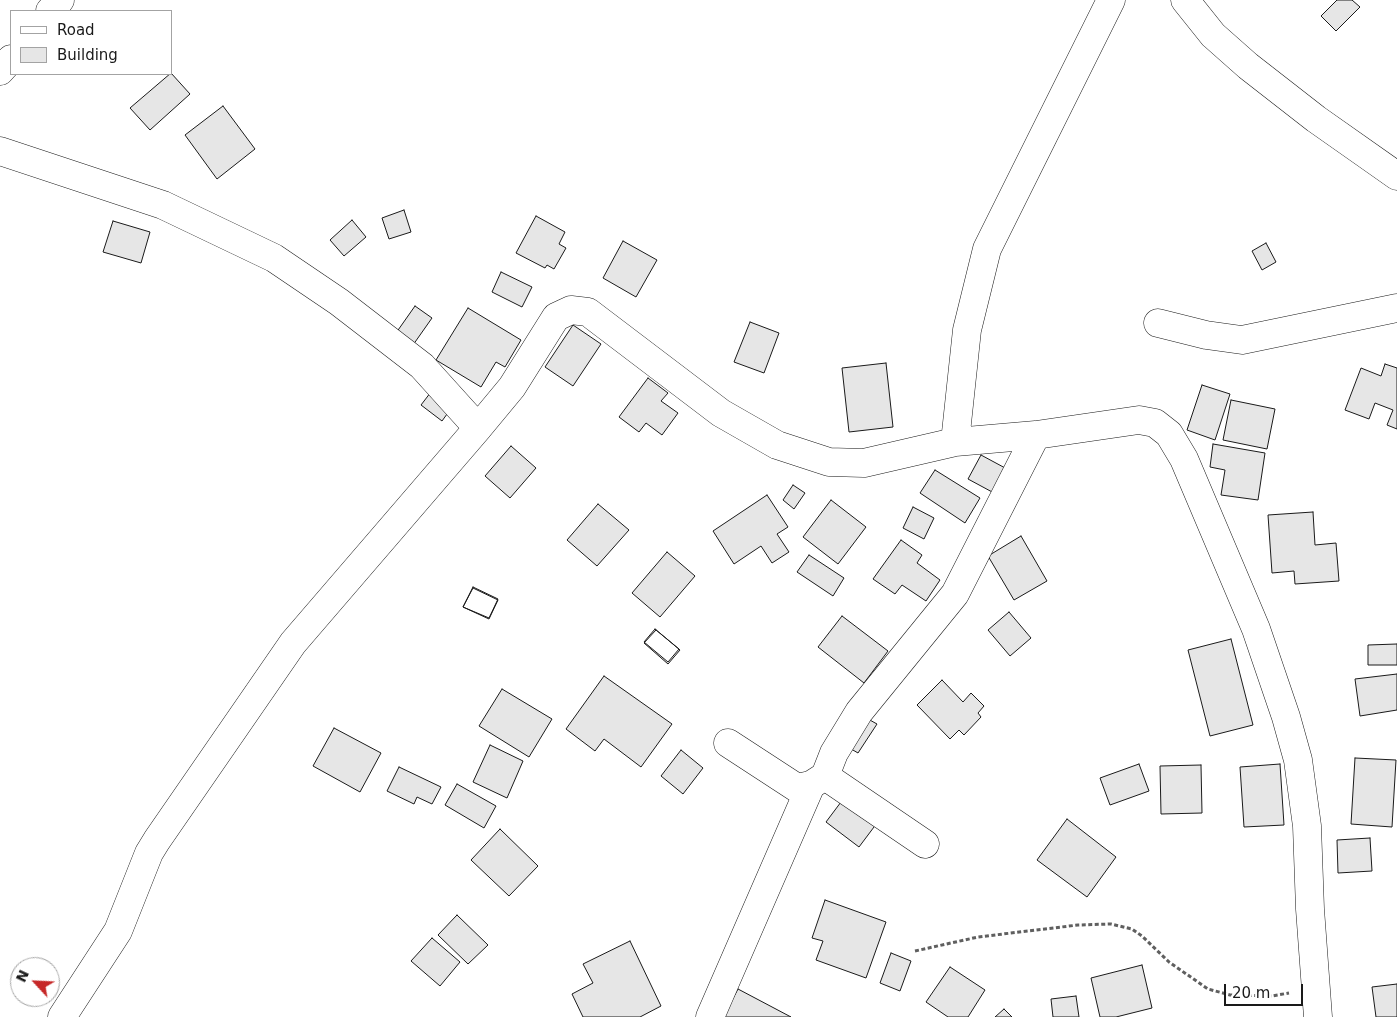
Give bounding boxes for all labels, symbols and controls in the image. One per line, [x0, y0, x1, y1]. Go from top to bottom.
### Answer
legend [10, 10, 172, 75]
text: Road [57, 21, 95, 39]
text: Building [57, 46, 118, 64]
north arrow [10, 957, 60, 1007]
text: N [13, 967, 32, 985]
scale bar [1227, 974, 1306, 1006]
text: 20 m [1232, 984, 1270, 1002]

